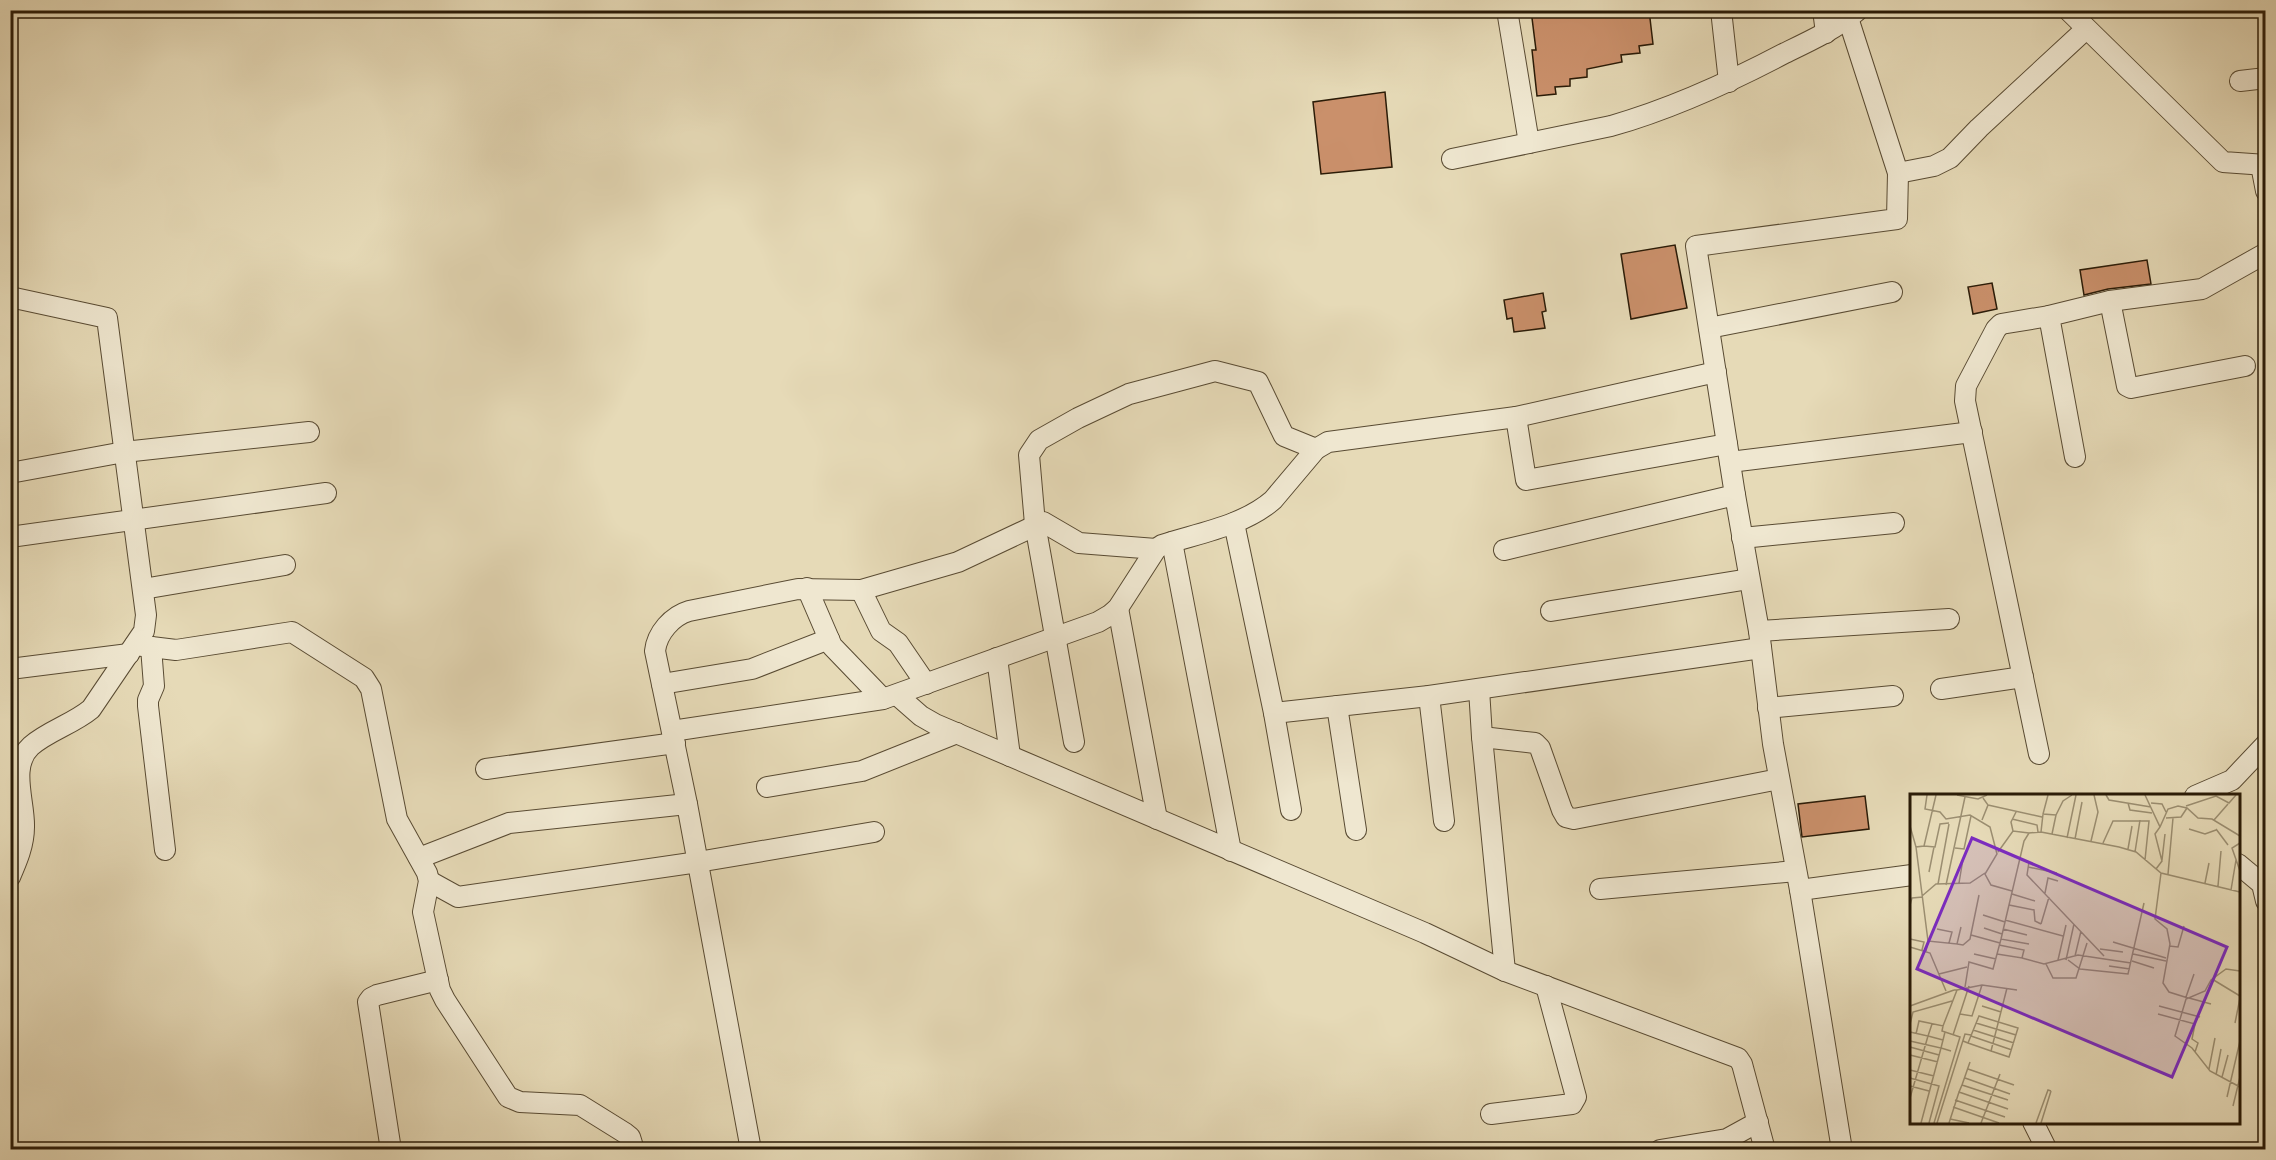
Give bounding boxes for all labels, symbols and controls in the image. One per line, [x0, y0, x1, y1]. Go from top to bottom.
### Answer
inset map [1910, 794, 2240, 1124]

